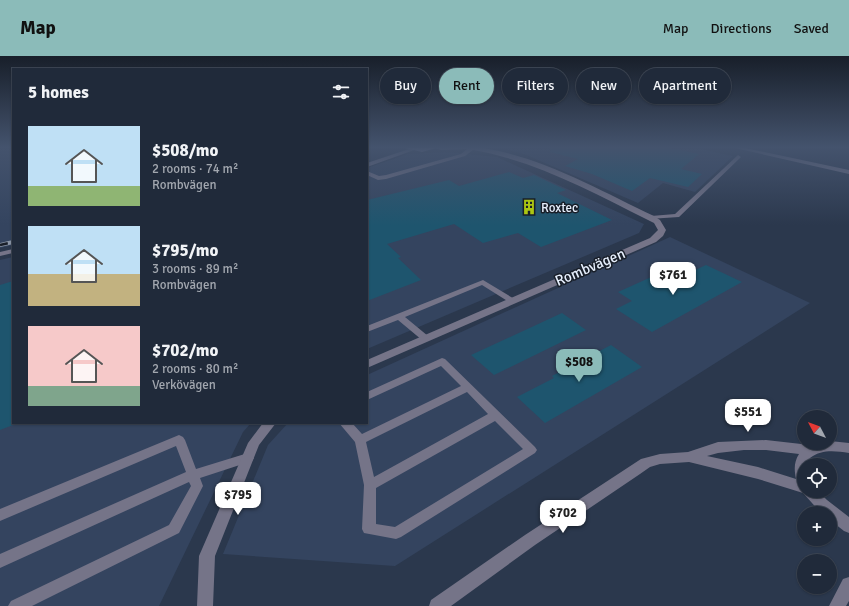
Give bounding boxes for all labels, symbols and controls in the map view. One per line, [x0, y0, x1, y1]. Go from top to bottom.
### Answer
text: Map [20, 16, 56, 40]
text: Map [663, 20, 689, 37]
text: Directions [711, 20, 772, 37]
text: Saved [794, 20, 829, 37]
chip: Buy [380, 68, 431, 104]
chip: Rent [439, 68, 494, 104]
chip: Filters [502, 68, 568, 104]
chip: New [576, 68, 631, 104]
chip: Apartment [639, 68, 731, 104]
icon: filters [330, 81, 352, 103]
text: 5 homes [28, 82, 89, 103]
text: $508/mo [152, 140, 218, 161]
icon: home [60, 142, 108, 190]
text: 2 rooms · 74 m² [152, 161, 238, 177]
text: Rombvägen [152, 177, 217, 193]
building icon: Roxtec [520, 198, 538, 216]
place label: Roxtec [541, 200, 578, 216]
text: $795/mo [152, 240, 218, 261]
icon: home [60, 242, 108, 290]
street label: Rombvägen [552, 244, 628, 290]
text: 3 rooms · 89 m² [152, 261, 238, 277]
pin: $761 [649, 262, 697, 296]
text: $761 [659, 267, 687, 283]
text: Rombvägen [152, 277, 217, 293]
text: $702/mo [152, 340, 218, 361]
icon: home [60, 342, 108, 390]
pin: $508 [555, 349, 603, 383]
text: $508 [565, 354, 593, 370]
text: 2 rooms · 80 m² [152, 361, 238, 377]
text: Verkövägen [152, 377, 216, 393]
pin: $551 [724, 399, 772, 433]
text: $551 [734, 404, 762, 420]
north arrow [797, 410, 837, 450]
map controls [797, 410, 837, 594]
button: locate [797, 458, 837, 498]
pin: $795 [214, 482, 262, 516]
text: $795 [224, 487, 252, 503]
pin: $702 [539, 500, 587, 534]
text: $702 [549, 505, 577, 521]
button: + [797, 506, 837, 546]
button: − [797, 554, 837, 594]

